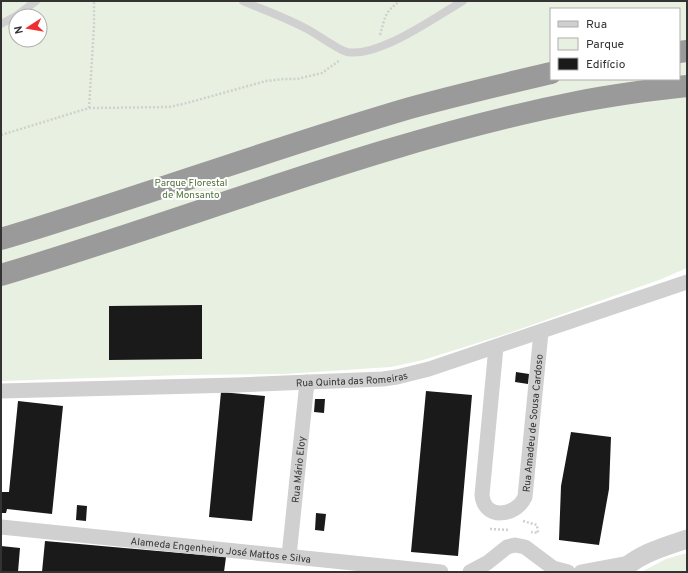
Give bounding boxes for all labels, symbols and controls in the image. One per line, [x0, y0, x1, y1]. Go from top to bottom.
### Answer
north arrow [8, 8, 48, 48]
legend [550, 8, 680, 80]
text: Rua [586, 17, 607, 33]
text: N [12, 25, 27, 35]
text: Parque [586, 37, 624, 53]
text: Edifício [586, 57, 626, 73]
park label: Parque Florestal de Monsanto [155, 177, 227, 202]
street label: Rua Amadeu de Sousa Cardoso [520, 353, 547, 493]
street label: Rua Quinta das Romeiras [296, 369, 410, 391]
street label: Rua Mário Eloy [290, 436, 309, 504]
street label: Alameda Engenheiro José Mattos e Silva [130, 535, 311, 567]

